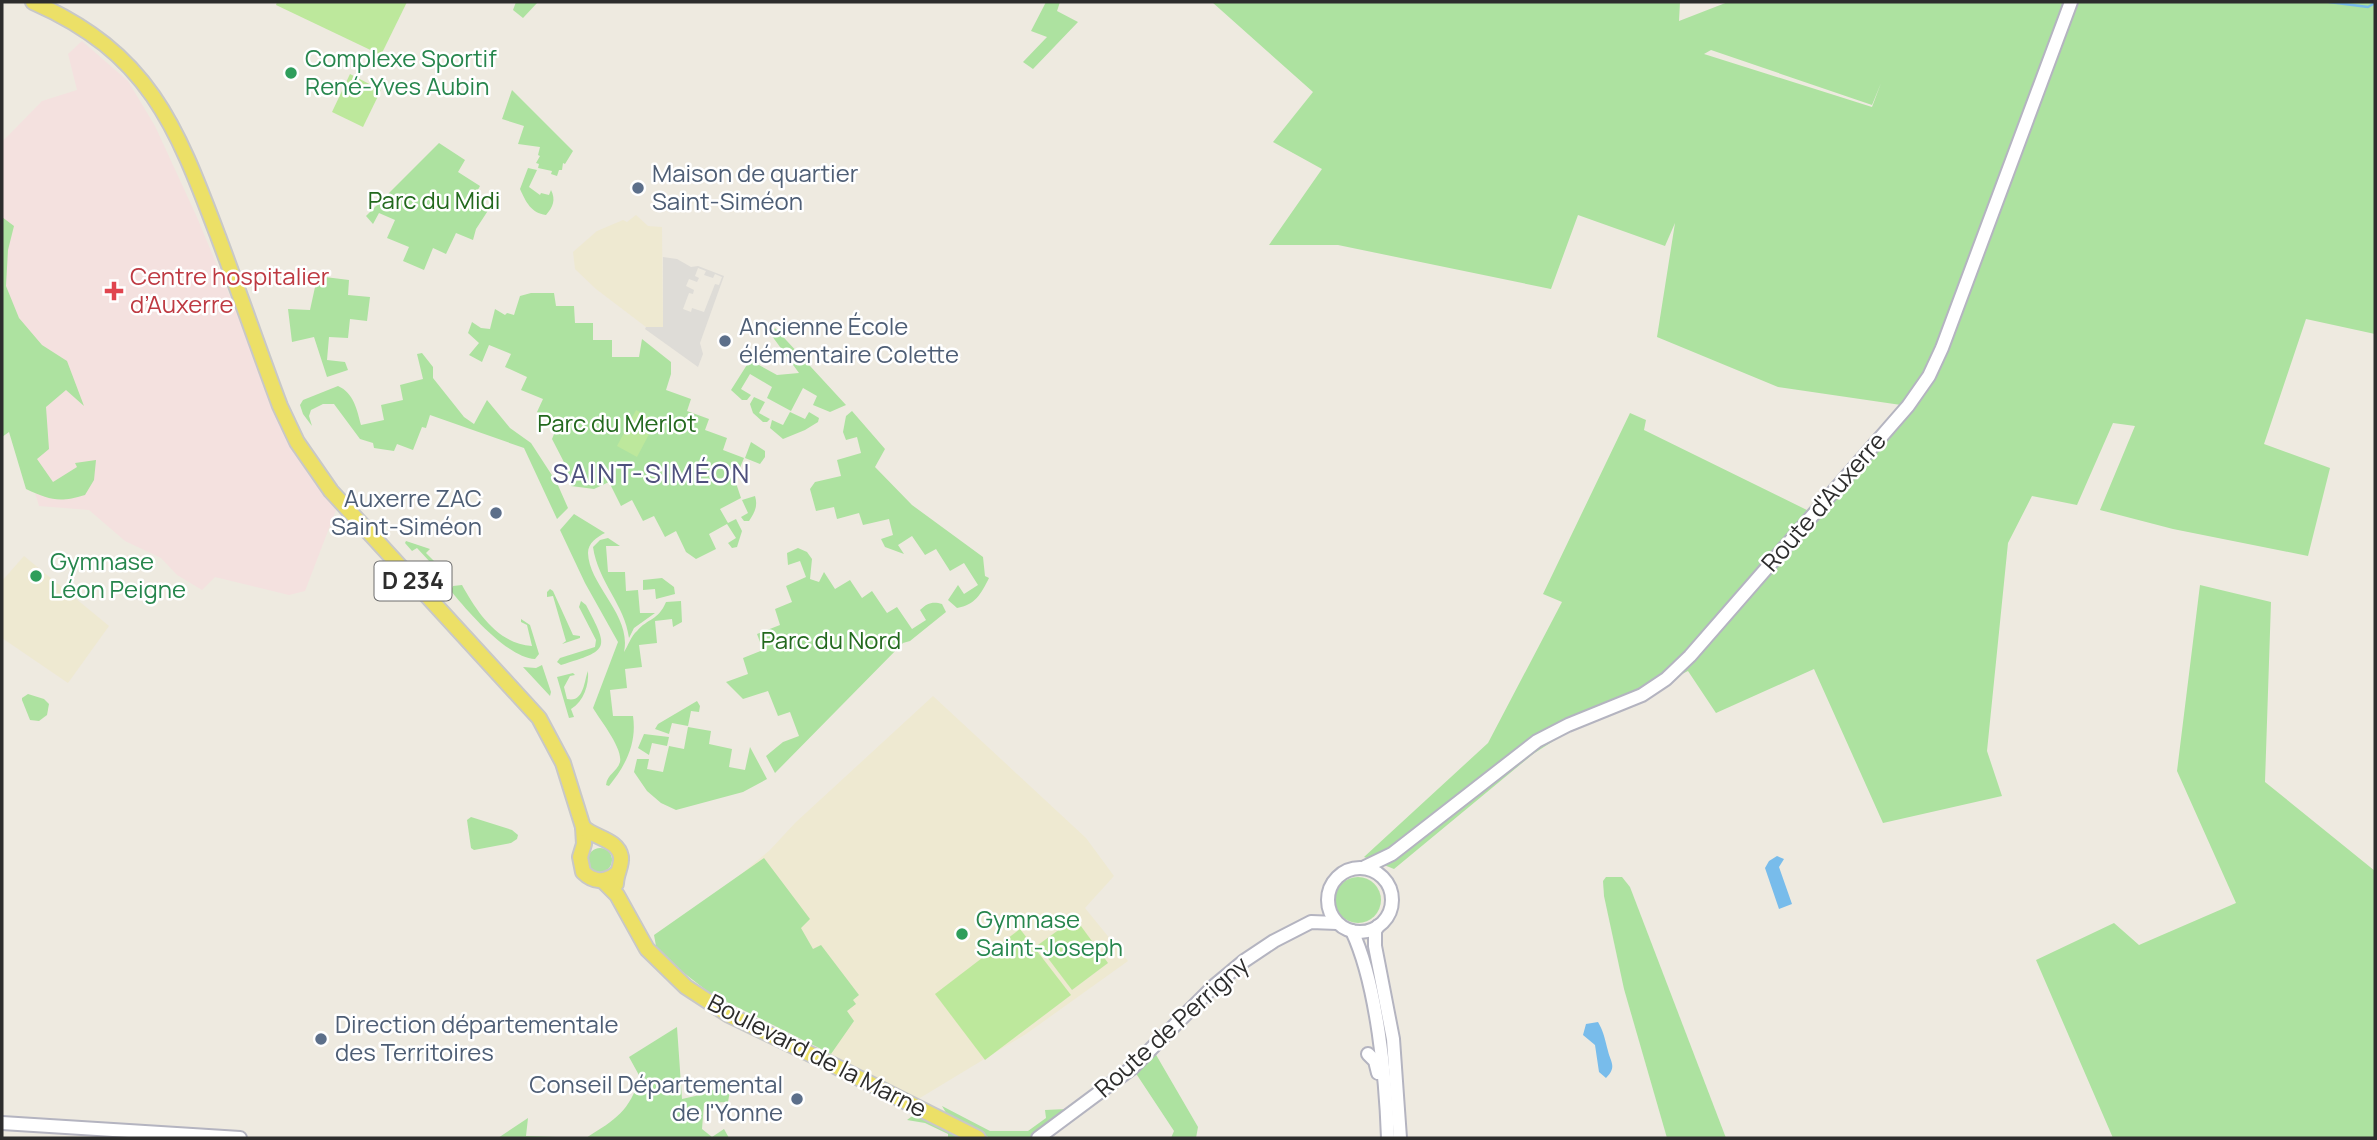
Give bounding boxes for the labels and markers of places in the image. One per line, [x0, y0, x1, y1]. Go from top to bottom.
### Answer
place label: Complexe Sportif René-Yves Aubin [305, 41, 497, 102]
marker: Complexe Sportif René-Yves Aubin [283, 65, 299, 81]
place label: Maison de quartier Saint-Siméon [652, 156, 859, 217]
marker: Maison de quartier Saint-Siméon [630, 180, 646, 196]
place label: Centre hospitalier d’Auxerre [130, 259, 330, 320]
marker: Centre hospitalier d’Auxerre [104, 281, 124, 301]
place label: Ancienne École élémentaire Colette [739, 309, 959, 370]
marker: Ancienne École élémentaire Colette [717, 333, 733, 349]
place label: Auxerre ZAC Saint-Siméon [331, 481, 482, 542]
marker: Auxerre ZAC Saint-Siméon [488, 505, 504, 521]
place label: Gymnase Léon Peigne [50, 544, 186, 605]
marker: Gymnase Léon Peigne [28, 568, 44, 584]
place label: Gymnase Saint-Joseph [976, 902, 1123, 963]
marker: Gymnase Saint-Joseph [954, 926, 970, 942]
place label: Direction départementale des Territoires [335, 1007, 619, 1068]
marker: Direction départementale des Territoires [313, 1031, 329, 1047]
place label: Conseil Départemental de l'Yonne [529, 1067, 783, 1128]
marker: Conseil Départemental de l'Yonne [789, 1091, 805, 1107]

